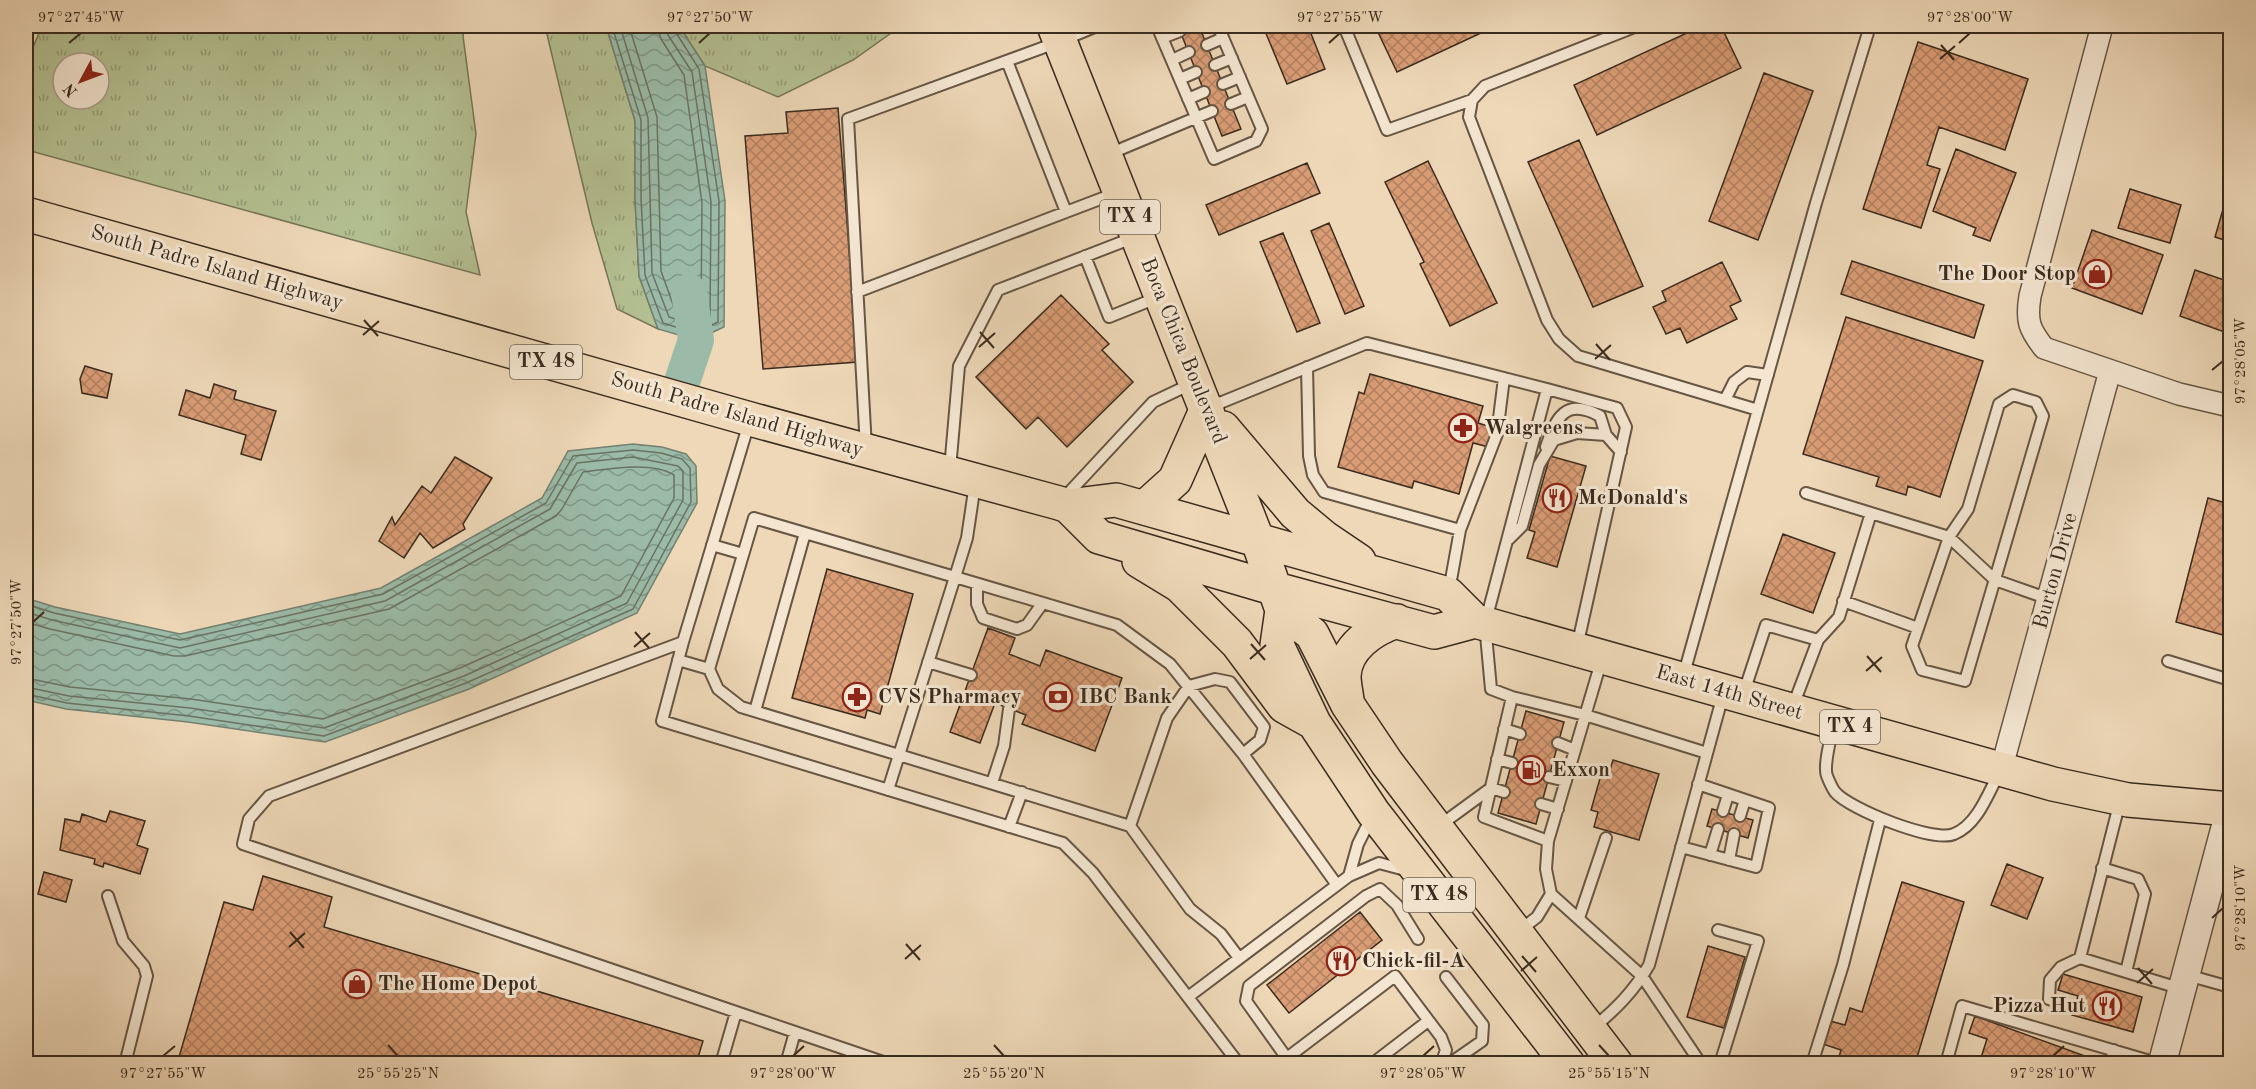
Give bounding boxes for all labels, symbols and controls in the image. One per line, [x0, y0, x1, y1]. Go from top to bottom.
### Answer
text: 97°27'45"W [38, 11, 124, 26]
text: 97°27'50"W [667, 11, 753, 26]
text: 97°27'55"W [1297, 11, 1383, 26]
text: 97°28'00"W [1927, 11, 2013, 26]
north arrow [51, 51, 111, 111]
text: N [61, 79, 81, 99]
road number: TX 4 [1100, 200, 1160, 234]
street label: South Padre Island Highway [88, 222, 346, 314]
street label: Boca Chica Boulevard [1136, 255, 1230, 447]
shop icon: The Door Stop [2081, 258, 2113, 290]
place label: The Door Stop [1938, 264, 2076, 285]
text: 97°28'05"W [2234, 318, 2249, 404]
road number: TX 48 [510, 345, 582, 379]
street label: South Padre Island Highway [608, 369, 866, 461]
pharmacy icon: Walgreens [1447, 412, 1479, 444]
place label: Walgreens [1484, 418, 1583, 439]
restaurant icon: McDonald's [1541, 482, 1573, 514]
place label: McDonald's [1578, 488, 1688, 509]
street label: Burton Drive [2030, 510, 2082, 632]
text: 97°27'50"W [10, 579, 25, 665]
street label: East 14th Street [1653, 662, 1805, 724]
pharmacy icon: CVS Pharmacy [841, 681, 873, 713]
bank icon: IBC Bank [1042, 681, 1074, 713]
place label: CVS Pharmacy [878, 687, 1022, 708]
place label: IBC Bank [1079, 687, 1172, 708]
road number: TX 4 [1820, 710, 1880, 744]
fuel station icon: Exxon [1515, 754, 1547, 786]
place label: Exxon [1552, 760, 1610, 781]
text: 97°28'10"W [2234, 865, 2249, 951]
road number: TX 48 [1403, 878, 1475, 912]
restaurant icon: Chick-fil-A [1325, 945, 1357, 977]
place label: Chick-fil-A [1362, 951, 1465, 972]
shop icon: The Home Depot [341, 968, 373, 1000]
place label: The Home Depot [378, 974, 537, 995]
restaurant icon: Pizza Hut [2091, 990, 2123, 1022]
place label: Pizza Hut [1993, 996, 2086, 1017]
text: 97°27'55"W [120, 1067, 206, 1082]
text: 25°55'25"N [357, 1067, 439, 1082]
text: 97°28'00"W [750, 1067, 836, 1082]
text: 25°55'20"N [963, 1067, 1045, 1082]
text: 97°28'05"W [1380, 1067, 1466, 1082]
text: 25°55'15"N [1568, 1067, 1650, 1082]
text: 97°28'10"W [2010, 1067, 2096, 1082]

